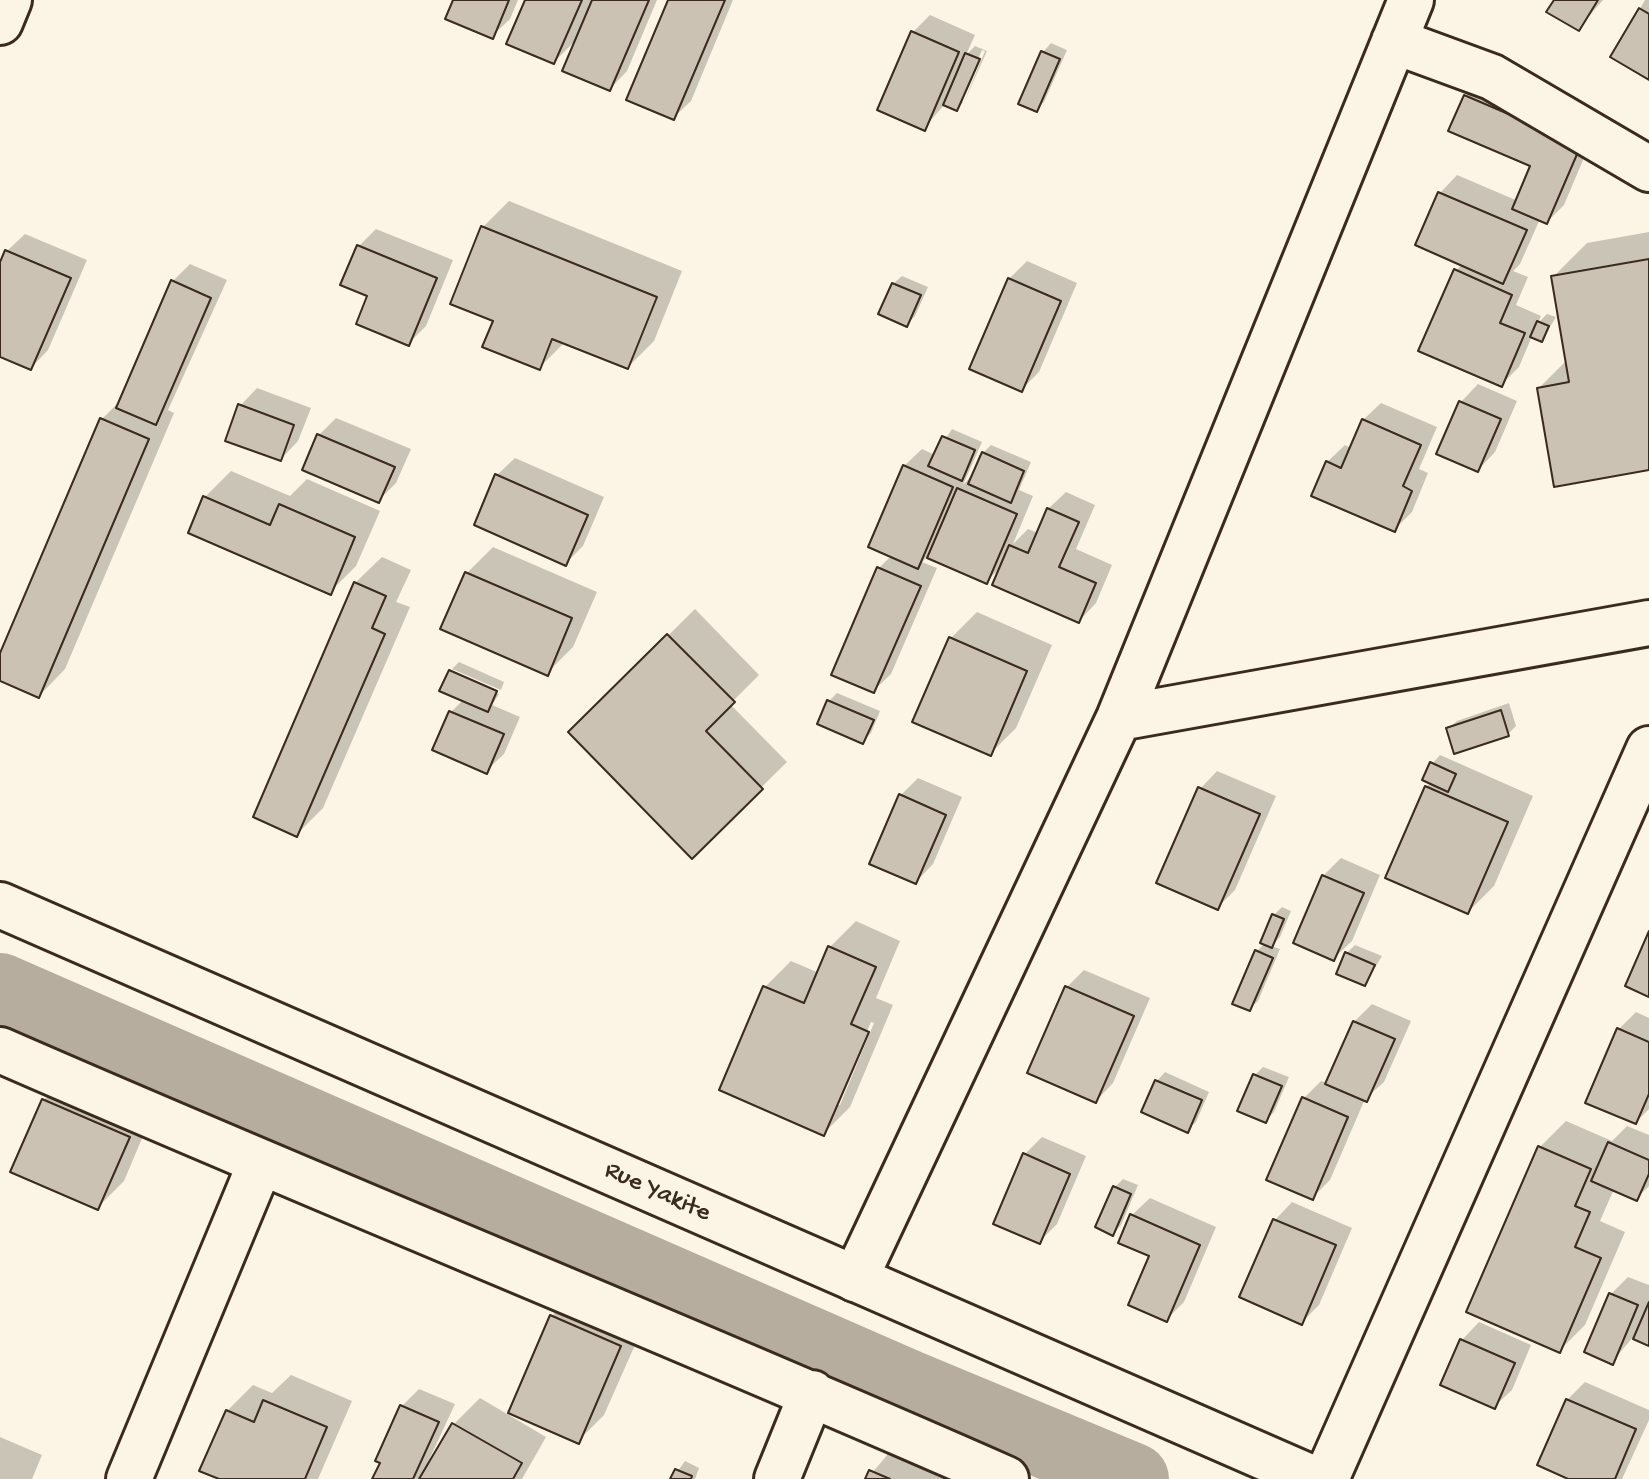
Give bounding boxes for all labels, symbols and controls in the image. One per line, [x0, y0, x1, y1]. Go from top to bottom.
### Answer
street label: Rue Yakite [599, 1156, 715, 1230]

